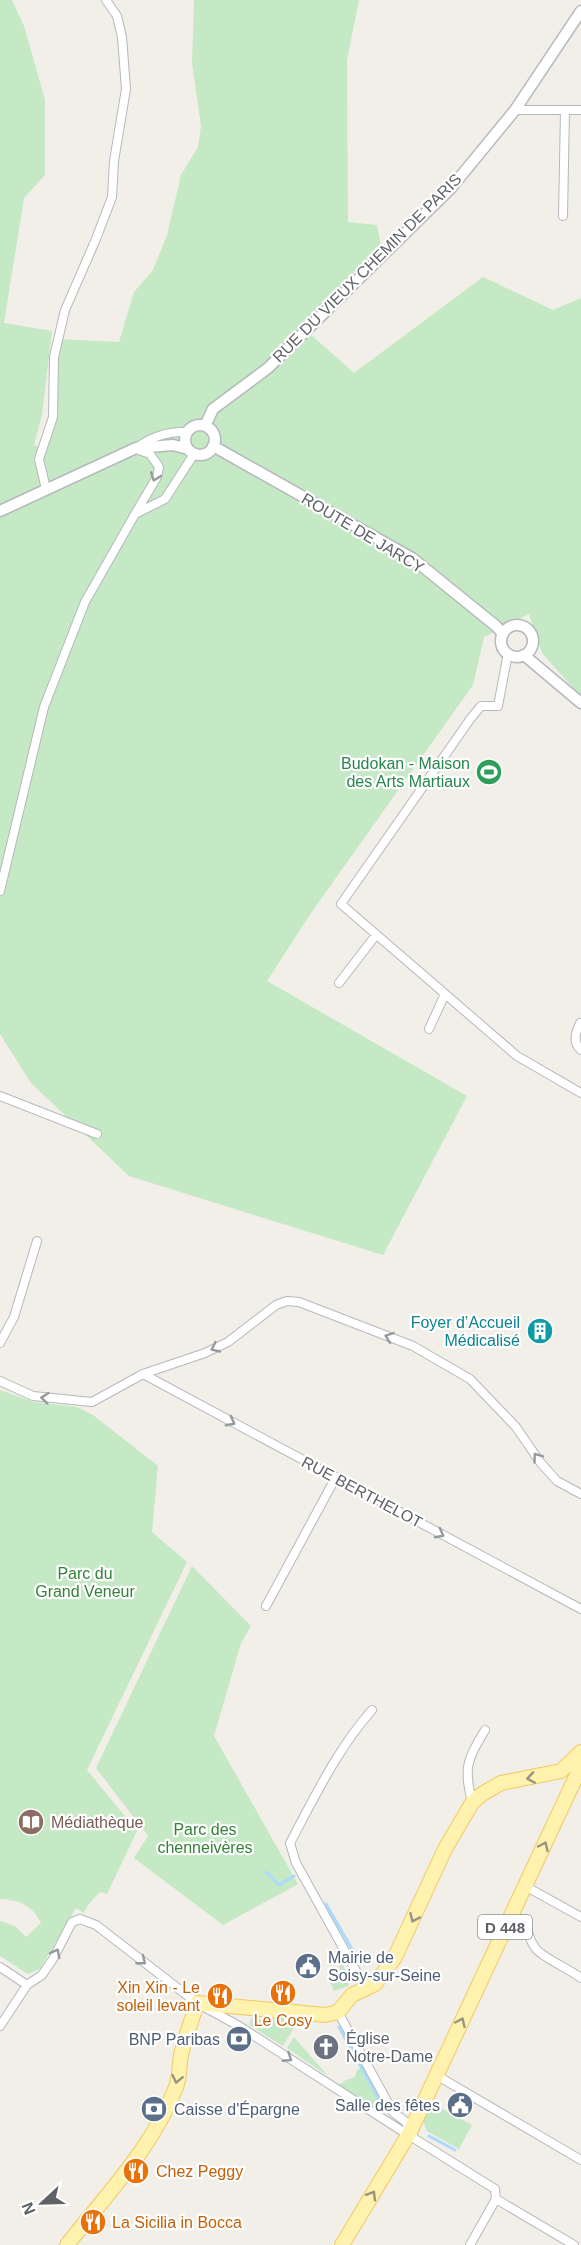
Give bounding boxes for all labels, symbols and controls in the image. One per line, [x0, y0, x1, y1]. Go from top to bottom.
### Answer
street label: RUE DU VIEUX CHEMIN DE PARIS [269, 170, 465, 366]
one-way arrow [150, 471, 162, 482]
street label: ROUTE DE JARCY [299, 490, 427, 576]
place label: Budokan - Maison des Arts Martiaux [341, 755, 470, 790]
sports icon: Budokan - Maison des Arts Martiaux [474, 757, 504, 787]
place label: Foyer d’Accueil Médicalisé [411, 1314, 520, 1349]
building icon: Foyer d’Accueil Médicalisé [525, 1316, 555, 1346]
one-way arrow [384, 1332, 395, 1345]
one-way arrow [211, 1340, 222, 1352]
one-way arrow [40, 1392, 49, 1405]
one-way arrow [225, 1415, 235, 1426]
street label: RUE BERTHELOT [299, 1453, 425, 1531]
one-way arrow [533, 1453, 544, 1464]
one-way arrow [434, 1527, 444, 1538]
park label: Parc du Grand Veneur [35, 1565, 135, 1600]
one-way arrow [527, 1771, 537, 1784]
library icon: Médiathèque [16, 1807, 46, 1837]
place label: Médiathèque [51, 1814, 144, 1831]
park label: Parc des chenneivères [157, 1821, 253, 1856]
one-way arrow [536, 1841, 548, 1852]
one-way arrow [409, 1911, 421, 1922]
road number: D 448 [478, 1915, 532, 1939]
one-way arrow [49, 1949, 60, 1959]
place label: Mairie de Soisy-sur-Seine [328, 1949, 441, 1984]
public building icon: Mairie de Soisy-sur-Seine [293, 1951, 323, 1981]
one-way arrow [136, 1953, 147, 1964]
restaurant icon: Le Cosy [268, 1978, 298, 2008]
place label: Xin Xin - Le soleil levant [116, 1979, 201, 2014]
restaurant icon: Xin Xin - Le soleil levant [205, 1981, 235, 2011]
place label: Le Cosy [254, 2012, 312, 2029]
one-way arrow [454, 2018, 466, 2029]
bank icon: BNP Paribas [224, 2024, 254, 2054]
place label: Église Notre-Dame [346, 2029, 433, 2065]
place label: BNP Paribas [129, 2031, 220, 2048]
church icon: Église Notre-Dame [311, 2032, 341, 2062]
one-way arrow [282, 2050, 293, 2061]
one-way arrow [171, 2074, 184, 2084]
public building icon: Salle des fêtes [445, 2090, 475, 2120]
bank icon: Caisse d'Épargne [139, 2094, 169, 2124]
place label: Salle des fêtes [335, 2097, 440, 2114]
place label: Caisse d'Épargne [174, 2100, 300, 2118]
restaurant icon: Chez Peggy [121, 2156, 151, 2186]
place label: Chez Peggy [156, 2163, 243, 2180]
north arrow [12, 2173, 72, 2233]
one-way arrow [365, 2191, 377, 2201]
text: N [19, 2200, 39, 2217]
restaurant icon: La Sicilia in Bocca [78, 2207, 108, 2237]
place label: La Sicilia in Bocca [112, 2214, 242, 2231]

